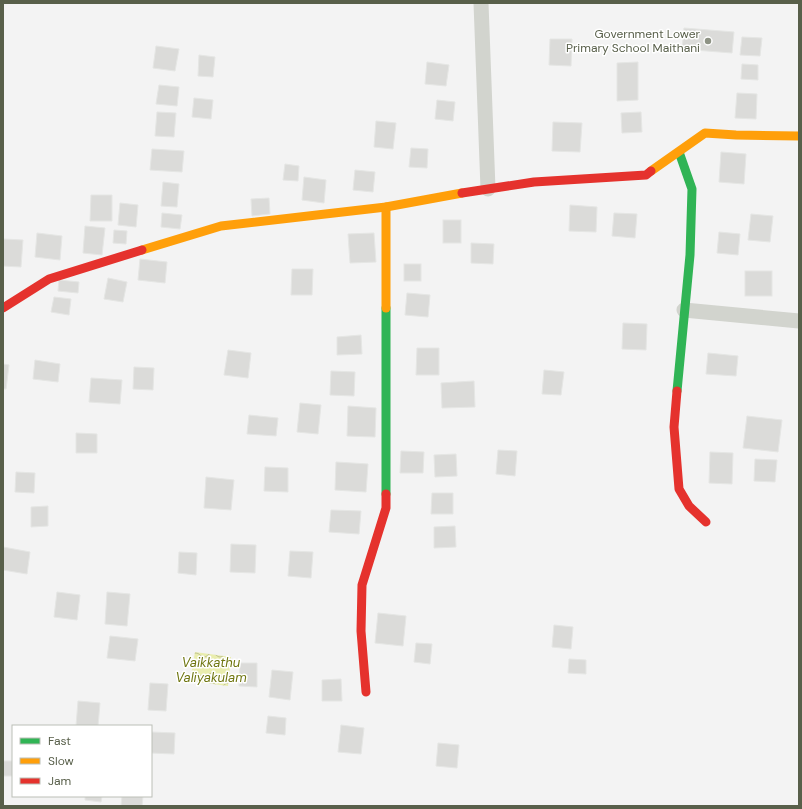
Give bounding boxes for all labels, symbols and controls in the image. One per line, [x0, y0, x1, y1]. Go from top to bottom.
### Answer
place label: Government Lower Primary School Maithani [566, 26, 701, 56]
marker: Government Lower Primary School Maithani [703, 36, 713, 46]
water label: Vaikkathu Valiyakulam [175, 654, 247, 686]
legend [12, 725, 152, 797]
text: Fast [48, 733, 71, 749]
text: Slow [48, 753, 74, 769]
text: Jam [48, 773, 71, 789]

